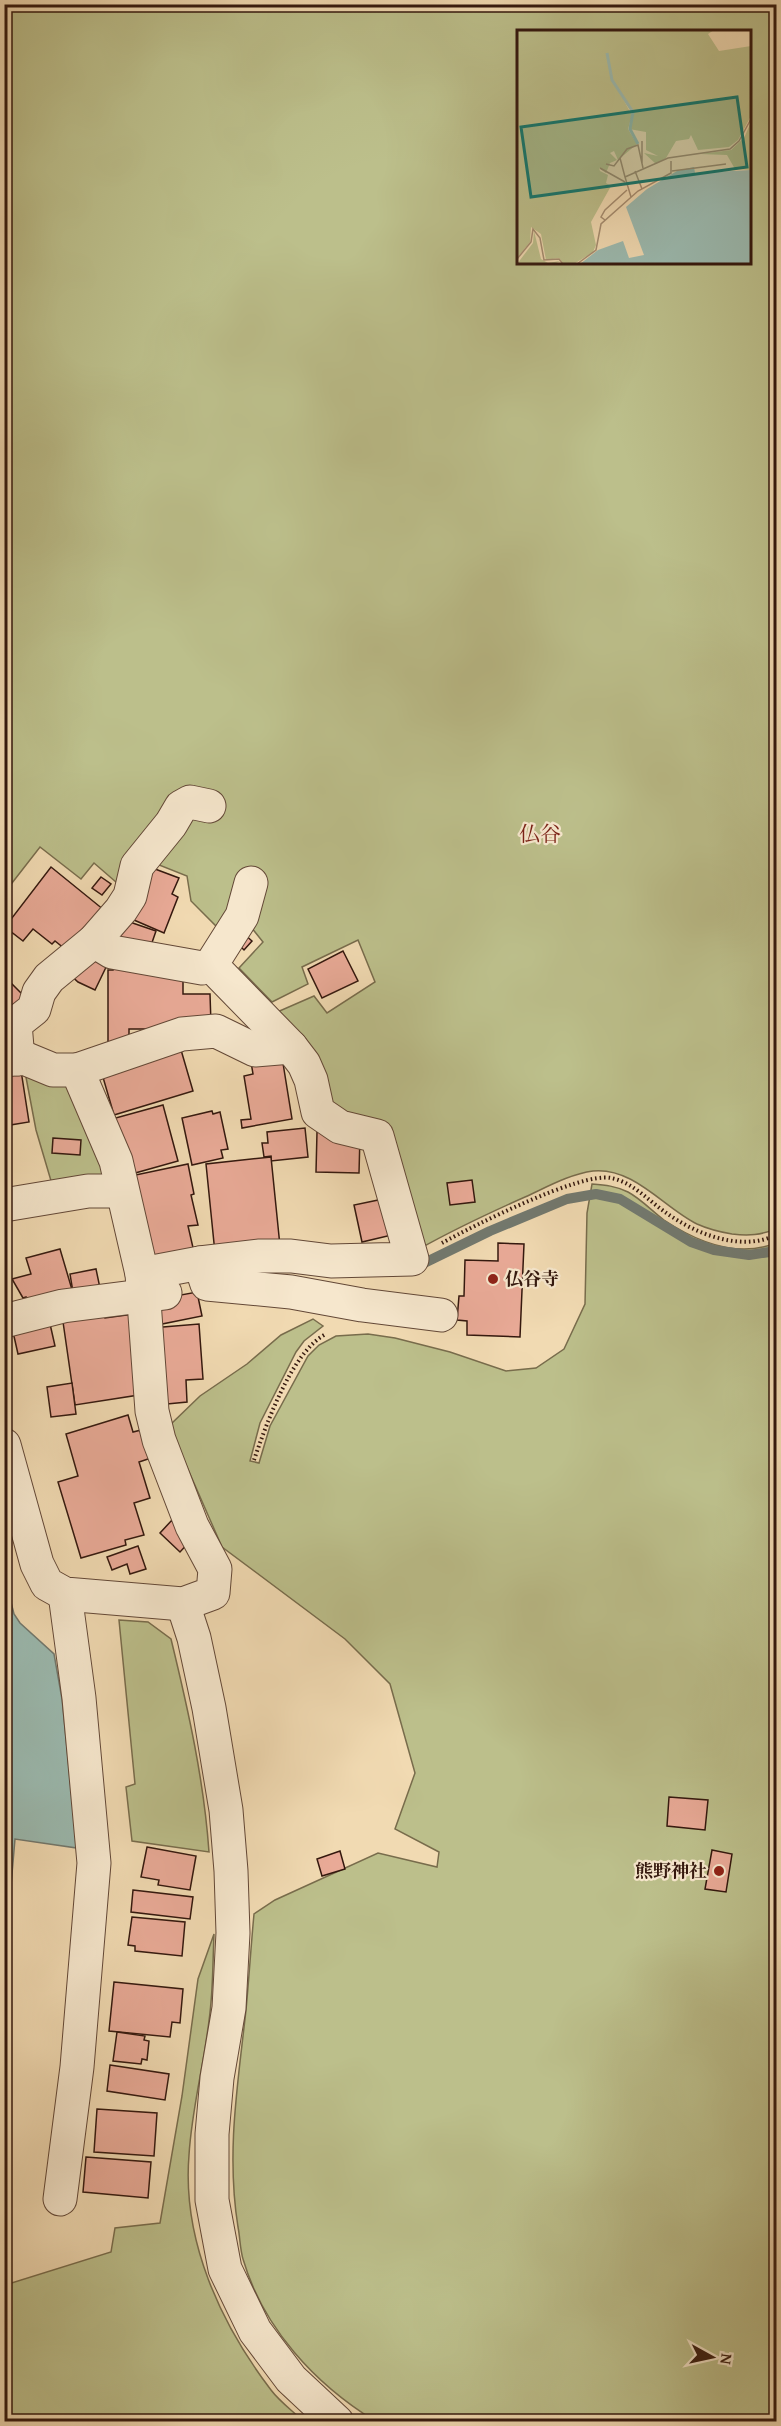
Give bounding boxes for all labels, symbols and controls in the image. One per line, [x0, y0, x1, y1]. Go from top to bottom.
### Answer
inset map [517, 30, 751, 264]
district label: 仏谷 [519, 818, 561, 849]
place label: 仏谷寺 [505, 1265, 559, 1292]
marker: 仏谷寺 [486, 1272, 500, 1286]
place label: 熊野神社 [635, 1857, 707, 1884]
marker: 熊野神社 [712, 1864, 726, 1878]
north arrow [682, 2327, 742, 2387]
text: N [714, 2352, 739, 2366]

